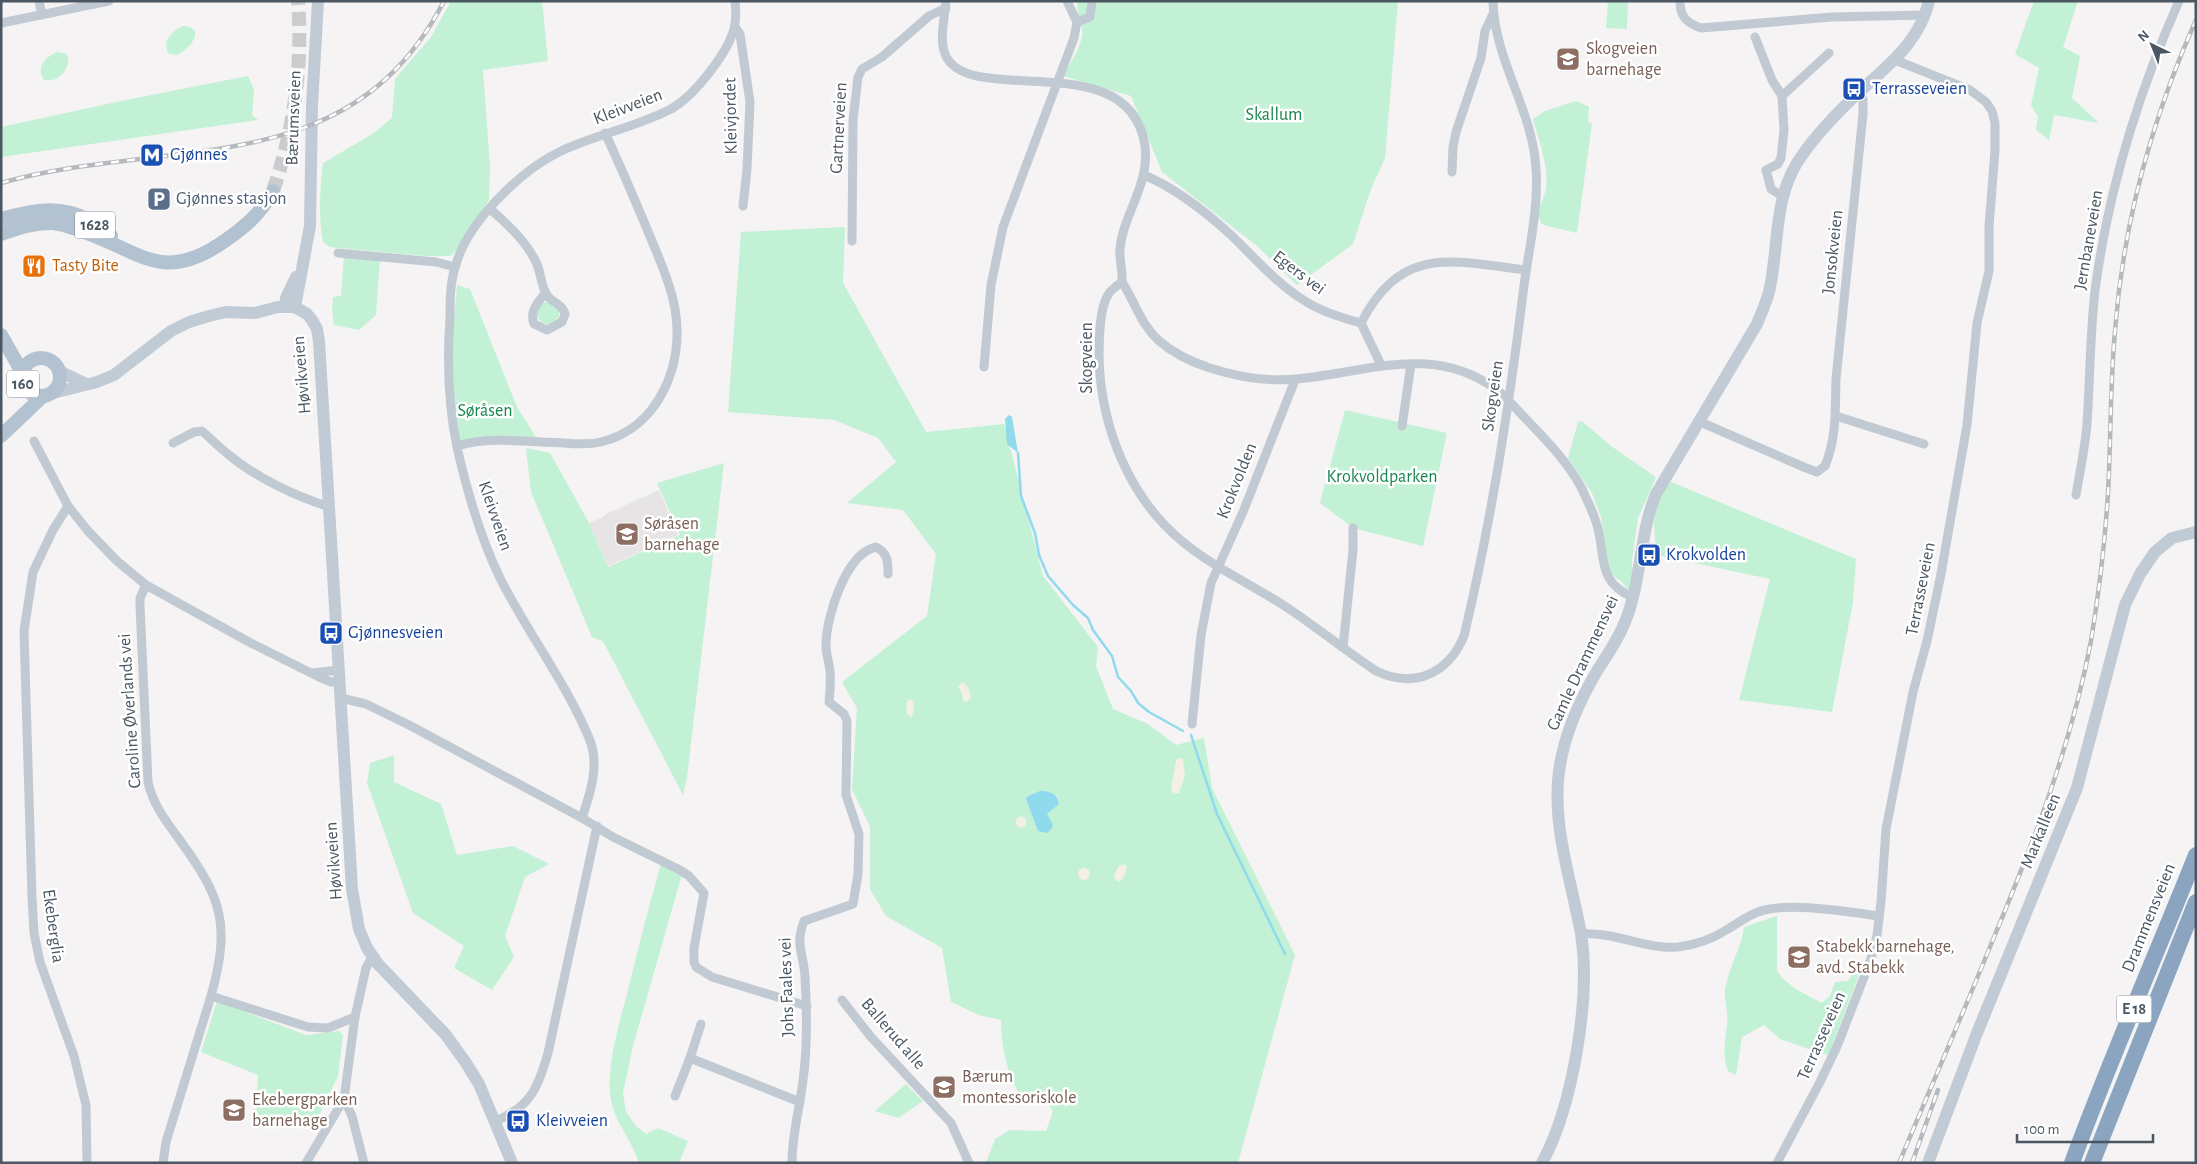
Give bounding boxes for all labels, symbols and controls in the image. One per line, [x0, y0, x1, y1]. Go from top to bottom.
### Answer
north arrow [2127, 20, 2177, 70]
text: N [2135, 28, 2152, 45]
place label: Skogveien barnehage [1586, 40, 1662, 79]
school or university icon: Skogveien barnehage [1555, 46, 1581, 72]
street label: Bærumsveien [283, 70, 305, 166]
bus stop icon: Terrasseveien [1841, 76, 1867, 102]
street label: Kleivjordet [721, 77, 741, 155]
place label: Terrasseveien [1872, 80, 1967, 98]
street label: Gartnerveien [828, 82, 850, 174]
street label: Kleivveien [591, 86, 665, 128]
park label: Skallum [1246, 106, 1302, 124]
metro station icon: Gjønnes [139, 142, 165, 168]
place label: Gjønnes [170, 146, 228, 164]
parking icon: Gjønnes stasjon [146, 186, 172, 212]
street label: Jernbaneveien [2071, 189, 2107, 291]
place label: Gjønnes stasjon [176, 190, 287, 208]
street label: Jonsokveien [1820, 209, 1846, 295]
road number: 1628 [75, 212, 115, 238]
street label: Egers vei [1269, 248, 1329, 298]
restaurant icon: Tasty Bite [21, 253, 47, 279]
place label: Tasty Bite [52, 257, 119, 275]
street label: Skogveien [1078, 322, 1096, 394]
street label: Høvikveien [290, 335, 314, 415]
street label: Skogveien [1479, 359, 1507, 433]
road number: 160 [7, 370, 39, 398]
park label: Søråsen [458, 402, 513, 420]
street label: Krokvolden [1214, 441, 1260, 521]
park label: Krokvoldparken [1326, 468, 1438, 486]
street label: Kleivveien [475, 479, 515, 553]
place label: Søråsen barnehage [644, 515, 720, 554]
school or university icon: Søråsen barnehage [614, 521, 640, 547]
street label: Terrasseveien [1903, 541, 1939, 637]
bus stop icon: Krokvolden [1636, 542, 1662, 568]
place label: Krokvolden [1666, 546, 1746, 564]
street label: Gamle Drammensvei [1544, 593, 1622, 733]
bus stop icon: Gjønnesveien [318, 620, 344, 646]
place label: Gjønnesveien [348, 624, 443, 642]
street label: Caroline Øverlands vei [116, 633, 144, 789]
street label: Markalleen [2018, 791, 2064, 871]
street label: Høvikveien [322, 821, 346, 901]
street label: Drammensveien [2119, 861, 2179, 975]
street label: Ekeberglia [39, 888, 67, 964]
street label: Johs Faales vei [776, 937, 798, 1037]
place label: Stabekk barnehage, avd. Stabekk [1816, 938, 1955, 977]
school or university icon: Stabekk barnehage, avd. Stabekk [1786, 944, 1812, 970]
street label: Terrasseveien [1794, 989, 1850, 1083]
street label: Ballerud alle [857, 995, 929, 1073]
road number: E 18 [2116, 996, 2152, 1022]
place label: Bærum montessoriskole [962, 1068, 1076, 1107]
school or university icon: Bærum montessoriskole [931, 1074, 957, 1100]
place label: Ekebergparken barnehage [252, 1091, 358, 1130]
school or university icon: Ekebergparken barnehage [221, 1097, 247, 1123]
bus stop icon: Kleivveien [505, 1108, 531, 1134]
place label: Kleivveien [536, 1112, 608, 1130]
scale bar [2017, 1112, 2153, 1144]
text: 100 m [2024, 1122, 2059, 1137]

